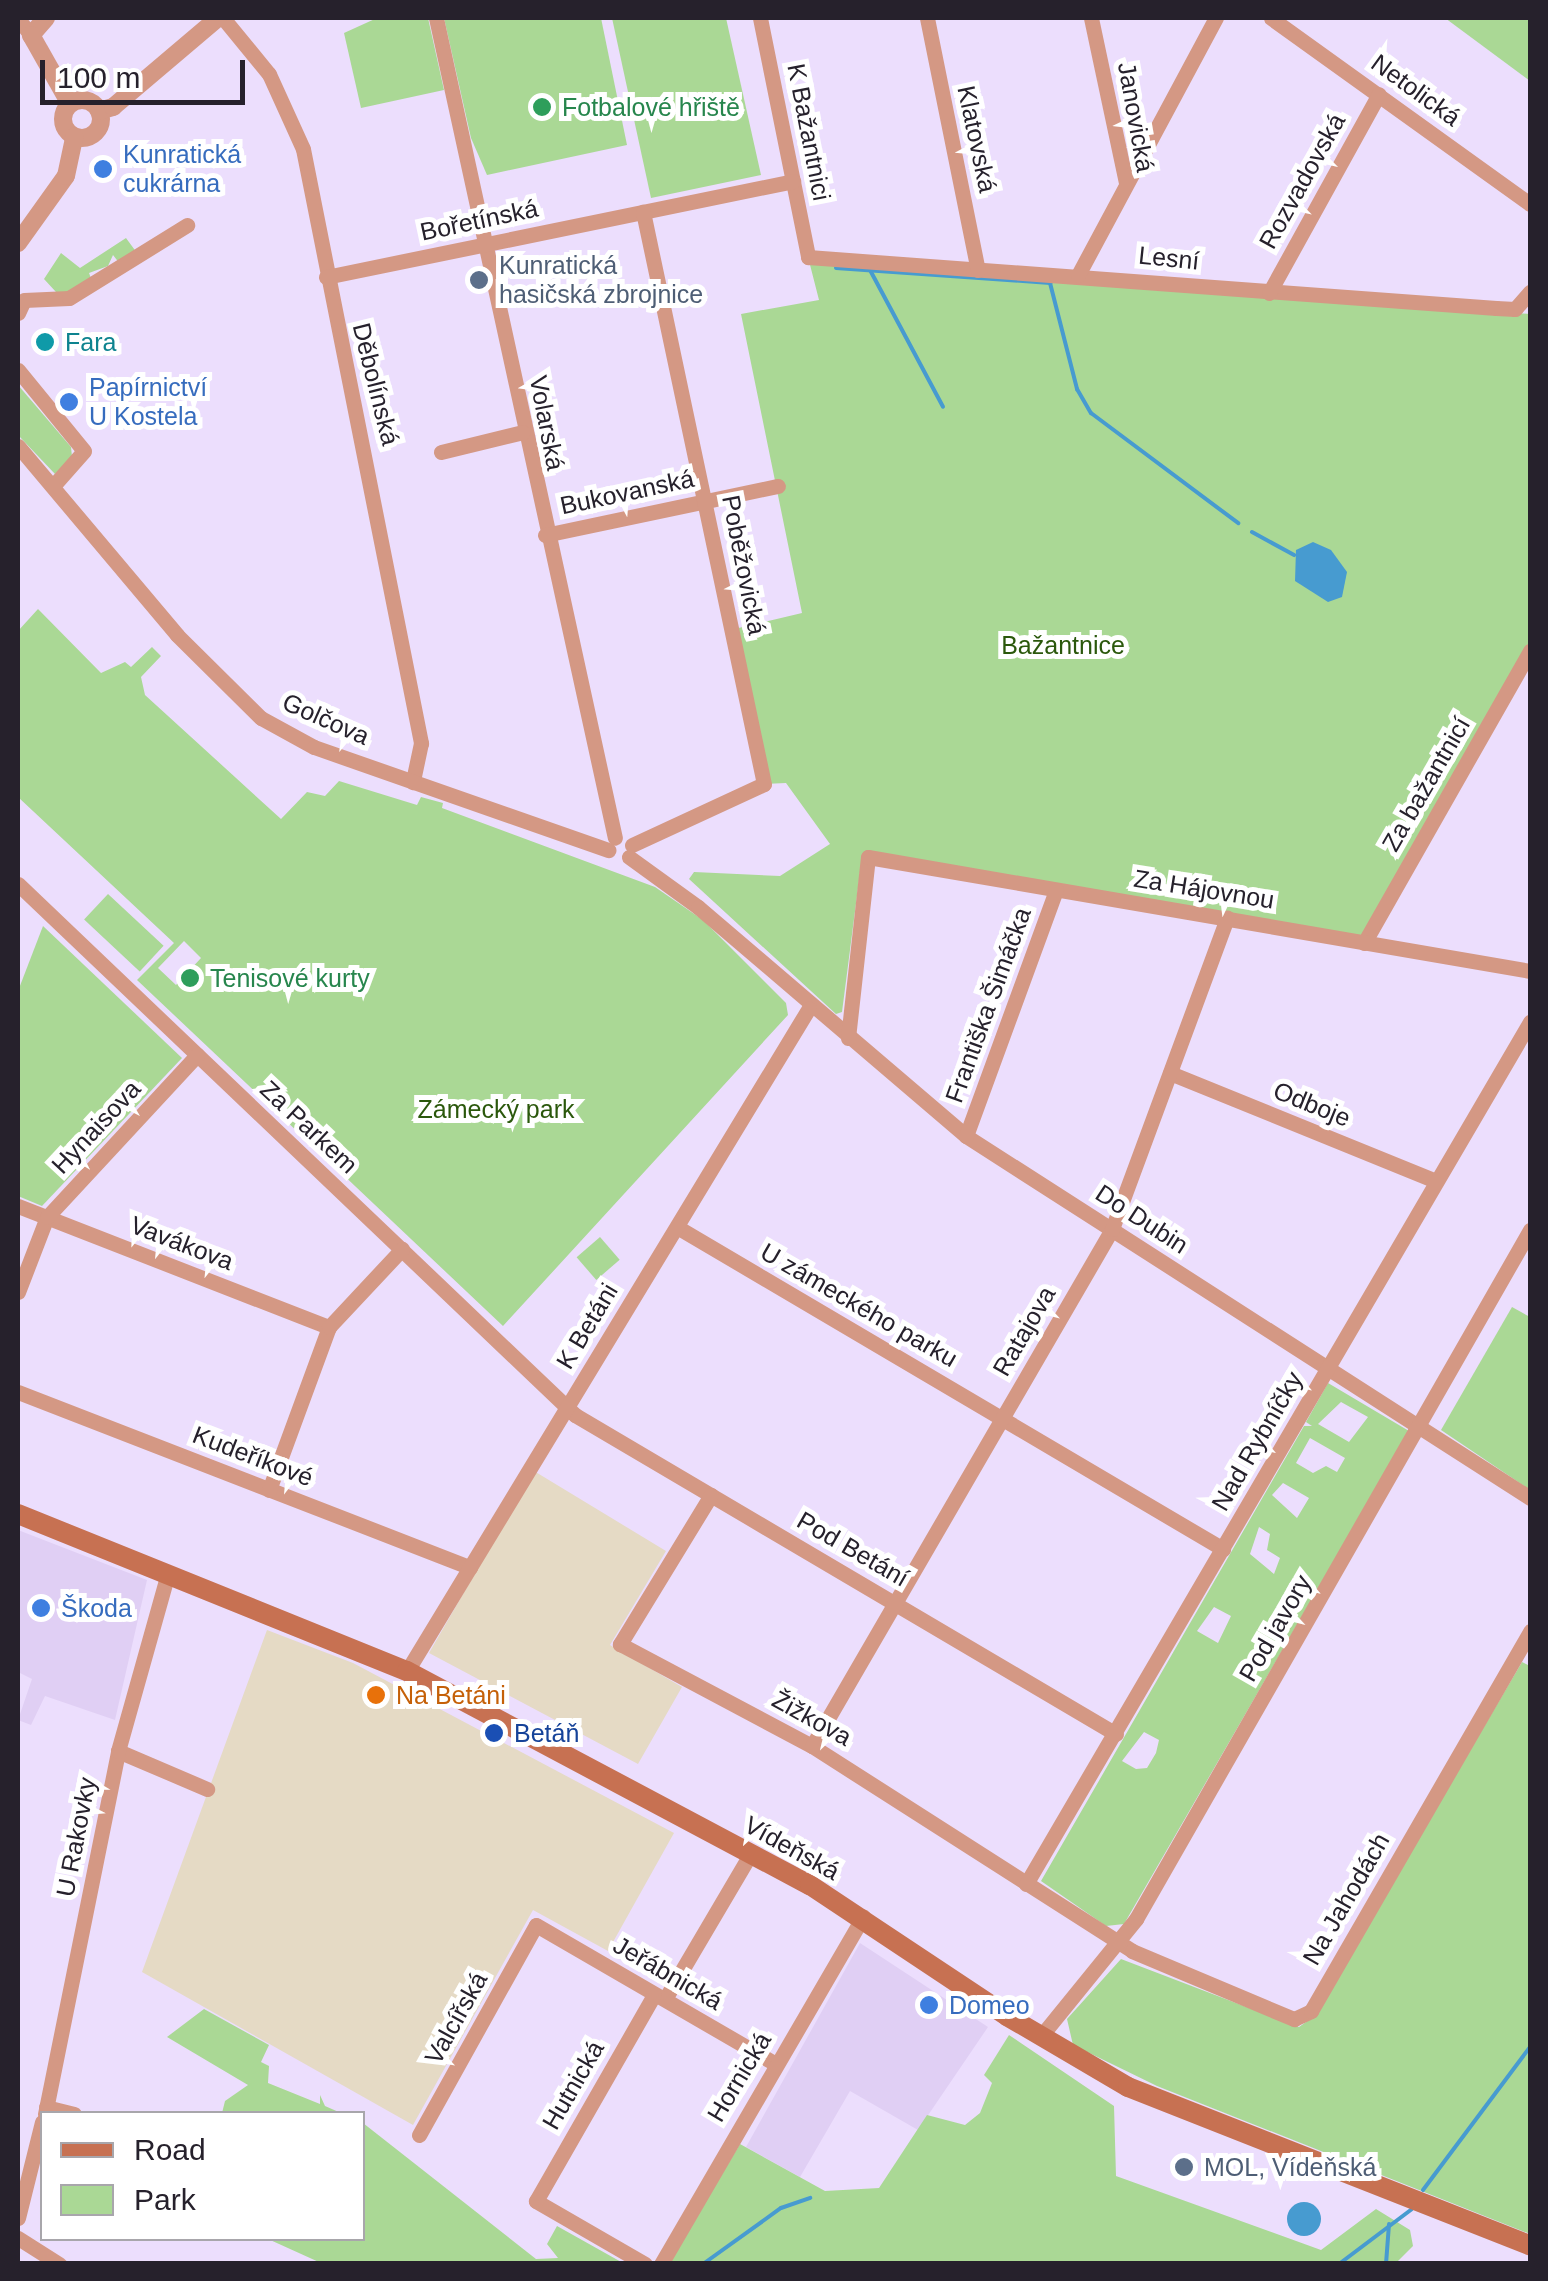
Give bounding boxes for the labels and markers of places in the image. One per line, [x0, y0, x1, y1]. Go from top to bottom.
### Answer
place label: Fotbalové hřiště [562, 92, 740, 122]
marker: Fotbalové hřiště [531, 96, 553, 118]
place label: Kunratická cukrárna [123, 140, 241, 199]
marker: Kunratická cukrárna [92, 158, 114, 180]
place label: Kunratická hasičská zbrojnice [499, 251, 703, 310]
marker: Kunratická hasičská zbrojnice [468, 269, 490, 291]
place label: Fara [65, 327, 116, 357]
marker: Fara [34, 331, 56, 353]
place label: Papírnictví U Kostela [89, 373, 207, 432]
marker: Papírnictví U Kostela [58, 391, 80, 413]
place label: Tenisové kurty [210, 963, 370, 993]
marker: Tenisové kurty [179, 967, 201, 989]
place label: Škoda [61, 1593, 132, 1623]
marker: Škoda [30, 1597, 52, 1619]
place label: Na Betáni [396, 1680, 506, 1710]
marker: Na Betáni [365, 1684, 387, 1706]
place label: Betáň [514, 1718, 579, 1748]
marker: Betáň [483, 1722, 505, 1744]
place label: Domeo [949, 1990, 1030, 2020]
marker: Domeo [918, 1994, 940, 2016]
place label: MOL, Vídeňská [1204, 2152, 1376, 2182]
marker: MOL, Vídeňská [1173, 2156, 1195, 2178]

